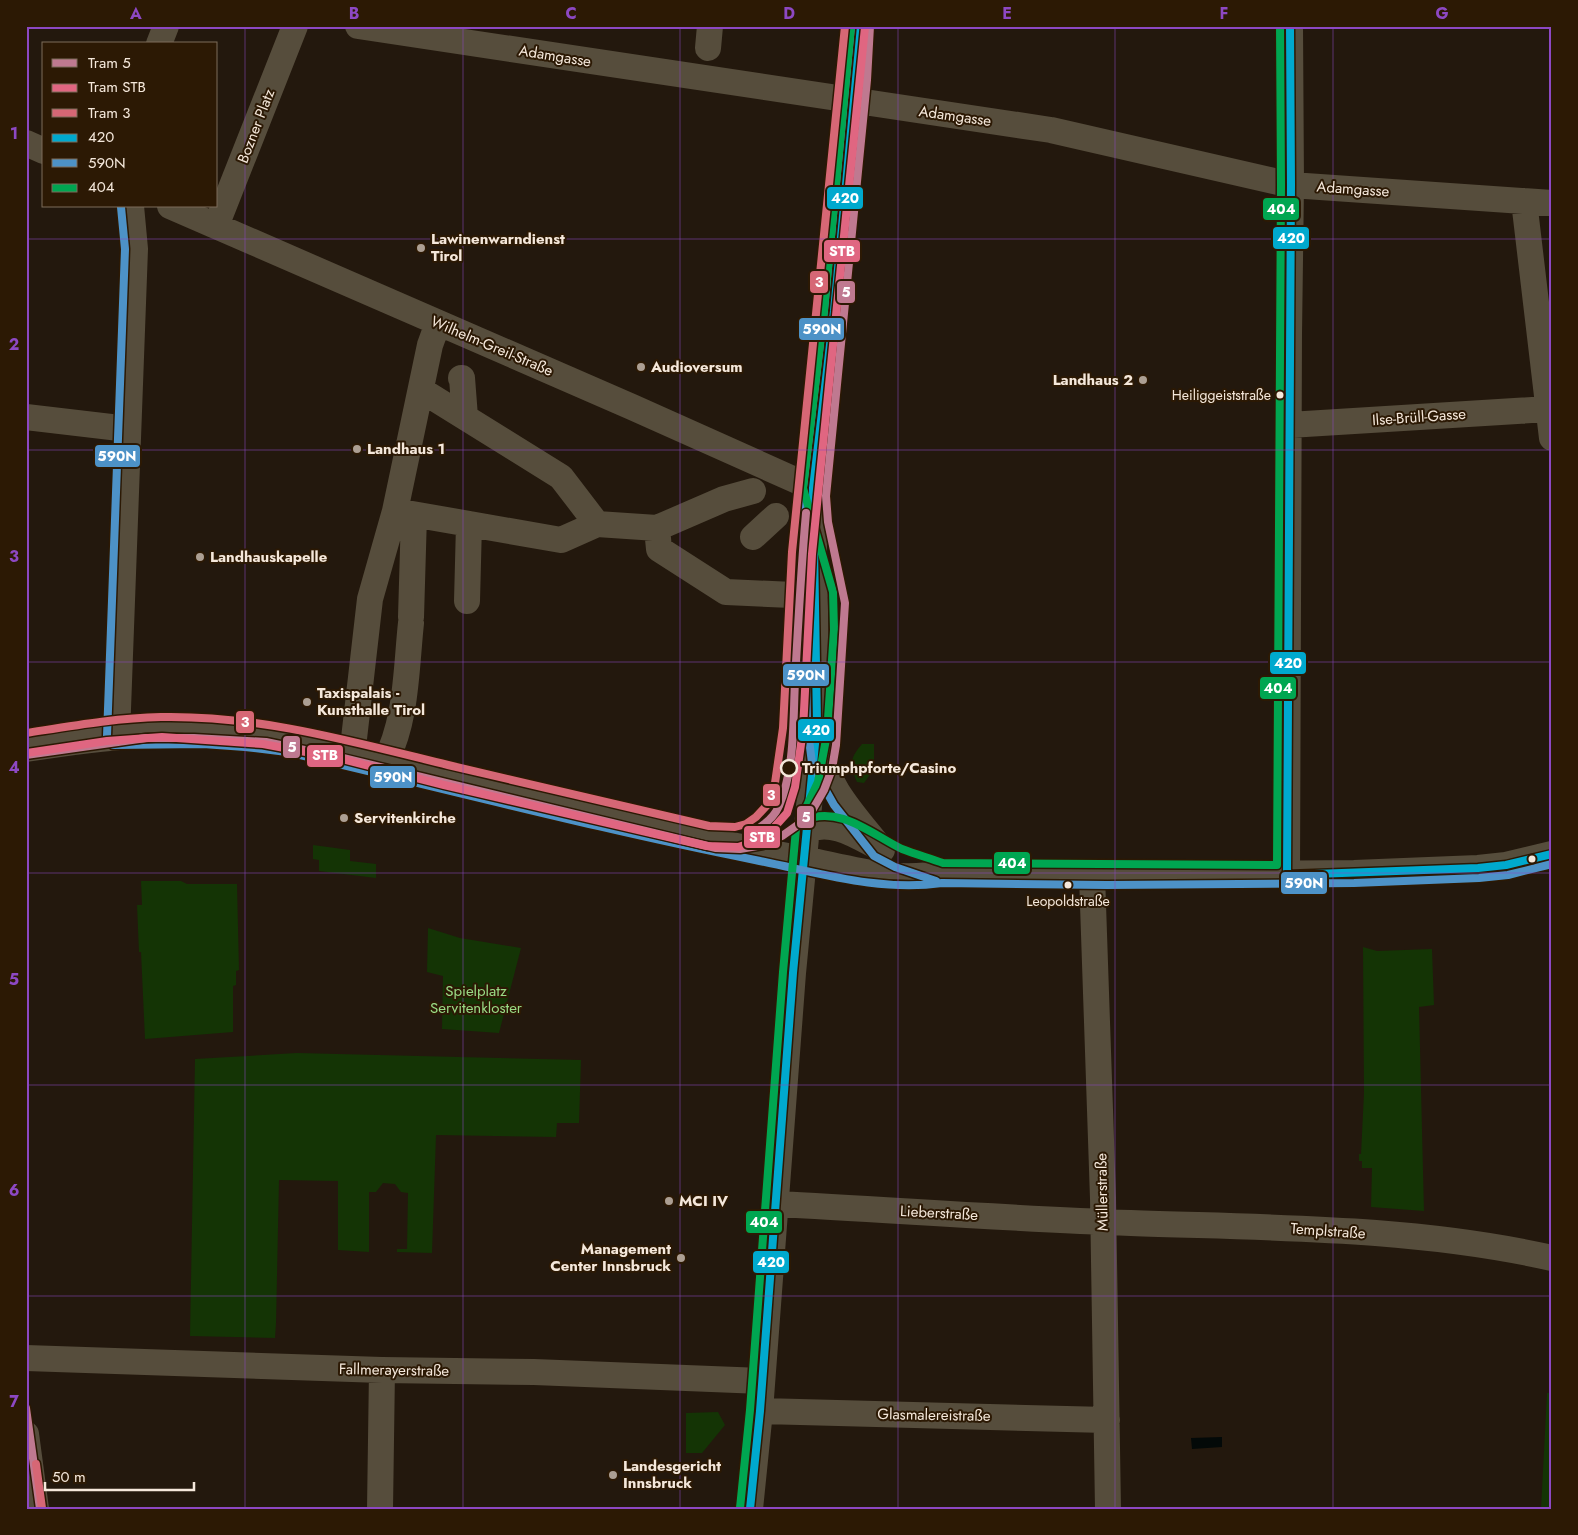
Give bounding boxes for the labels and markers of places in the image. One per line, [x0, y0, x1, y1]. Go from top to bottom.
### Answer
place label: Lawinenwarndienst Tirol [431, 228, 565, 267]
marker: Lawinenwarndienst Tirol [415, 242, 427, 254]
place label: Audioversum [650, 356, 743, 378]
marker: Audioversum [635, 361, 647, 373]
place label: Landhaus 2 [1053, 369, 1133, 391]
marker: Landhaus 2 [1137, 374, 1149, 386]
place label: Heiliggeiststraße [1172, 385, 1271, 405]
marker: Heiliggeiststraße [1275, 390, 1285, 400]
place label: Landhaus 1 [367, 438, 445, 460]
marker: Landhaus 1 [351, 443, 363, 455]
place label: Landhauskapelle [210, 546, 328, 568]
marker: Landhauskapelle [194, 551, 206, 563]
place label: Taxispalais - Kunsthalle Tirol [317, 682, 425, 721]
marker: Taxispalais - Kunsthalle Tirol [301, 696, 313, 708]
place label: Triumphpforte/Casino [802, 757, 956, 779]
marker: Triumphpforte/Casino [780, 759, 798, 777]
place label: Servitenkirche [354, 807, 456, 829]
marker: Servitenkirche [338, 812, 350, 824]
unlabelled marker [1527, 854, 1537, 864]
marker: Leopoldstraße [1063, 880, 1073, 890]
place label: Leopoldstraße [1026, 891, 1110, 911]
place label: MCI IV [679, 1190, 729, 1212]
marker: MCI IV [663, 1195, 675, 1207]
place label: Management Center Innsbruck [550, 1238, 671, 1277]
marker: Management Center Innsbruck [675, 1252, 687, 1264]
place label: Landesgericht Innsbruck [623, 1455, 721, 1494]
marker: Landesgericht Innsbruck [607, 1469, 619, 1481]

